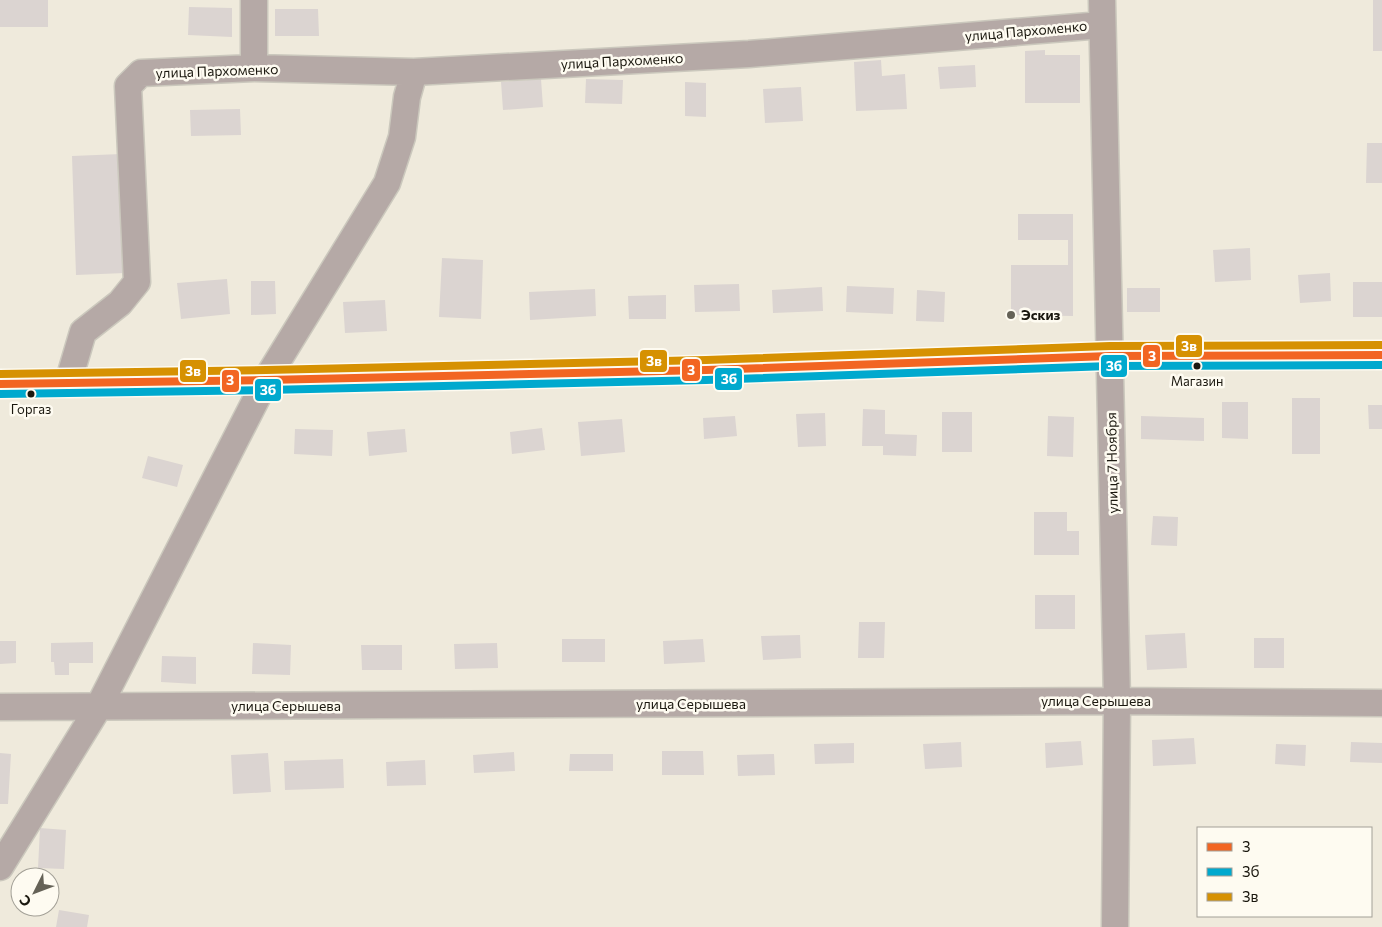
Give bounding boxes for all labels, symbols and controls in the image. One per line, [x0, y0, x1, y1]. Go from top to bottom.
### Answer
street label: улица Пархоменко [964, 17, 1088, 44]
street label: улица Пархоменко [560, 49, 684, 72]
street label: улица Пархоменко [155, 60, 279, 81]
place label: Эскиз [1021, 306, 1061, 323]
marker: Эскиз [1005, 309, 1017, 321]
line badge: 3в [1175, 334, 1203, 358]
text: 3в [1181, 337, 1197, 354]
line badge: 3 [1142, 344, 1161, 368]
text: 3 [1148, 347, 1156, 364]
line badge: 3в [639, 349, 668, 373]
text: 3в [646, 352, 662, 369]
line badge: 3б [1100, 354, 1128, 378]
text: 3б [1106, 357, 1122, 374]
line badge: 3 [681, 358, 701, 382]
line badge: 3в [179, 359, 207, 383]
text: 3 [687, 361, 695, 378]
marker: Магазин [1192, 361, 1202, 371]
text: 3в [185, 362, 201, 379]
line badge: 3б [714, 367, 743, 391]
line badge: 3 [221, 369, 240, 393]
text: 3б [721, 370, 737, 387]
text: 3 [226, 371, 234, 388]
place label: Магазин [1171, 373, 1223, 389]
line badge: 3б [254, 378, 282, 402]
text: 3б [260, 381, 276, 398]
marker: Горгаз [26, 389, 36, 399]
place label: Горгаз [11, 401, 51, 417]
street label: улица 7 Ноября [1102, 412, 1121, 514]
street label: улица Серышева [1041, 692, 1151, 709]
street label: улица Серышева [636, 695, 746, 712]
street label: улица Серышева [231, 697, 341, 714]
legend [1197, 827, 1372, 917]
text: 3 [1242, 837, 1251, 855]
text: 3б [1242, 862, 1260, 880]
north arrow [10, 867, 60, 917]
text: 3в [1242, 887, 1259, 905]
text: С [15, 892, 34, 910]

